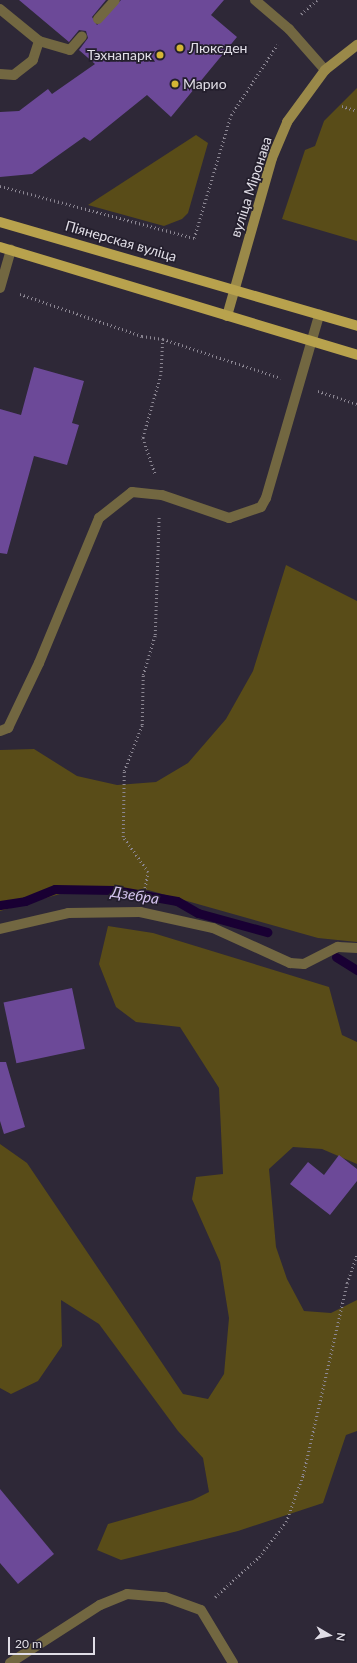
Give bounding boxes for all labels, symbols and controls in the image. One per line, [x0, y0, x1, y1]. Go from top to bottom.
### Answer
place label: Люксден [189, 40, 247, 56]
marker: Люксден [174, 42, 186, 54]
place label: Тэхнапарк [87, 47, 152, 63]
marker: Тэхнапарк [155, 50, 165, 60]
place label: Марио [183, 76, 227, 92]
marker: Марио [170, 79, 180, 89]
street label: вуліца Міронава [227, 135, 275, 239]
street label: Піянерская вуліца [63, 217, 179, 265]
water label: Дзебра [110, 882, 160, 908]
north arrow [309, 1615, 349, 1655]
scale bar [10, 1629, 97, 1655]
text: N [334, 1632, 348, 1642]
text: 20 m [15, 1636, 42, 1651]

